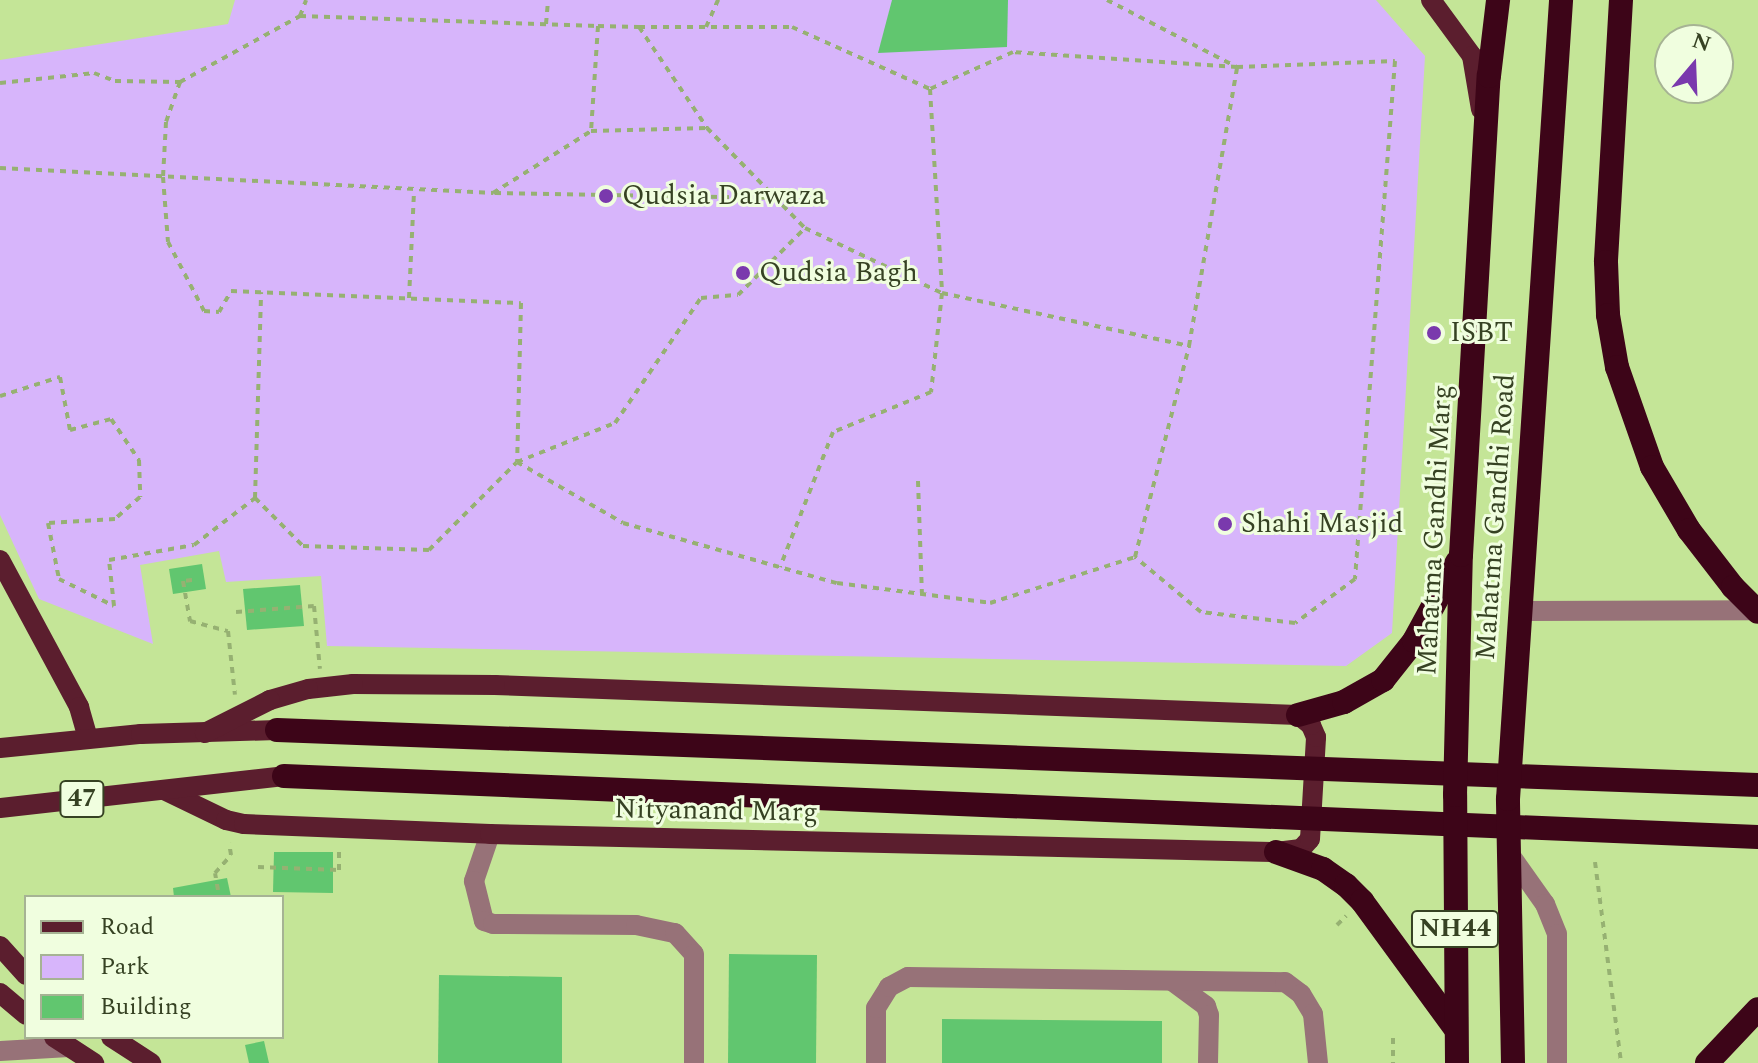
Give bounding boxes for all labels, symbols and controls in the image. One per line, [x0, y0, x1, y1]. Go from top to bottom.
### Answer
north arrow [1654, 24, 1734, 104]
text: N [1687, 24, 1715, 61]
place label: Qudsia Darwaza [622, 179, 826, 213]
marker: Qudsia Darwaza [597, 187, 615, 205]
place label: Qudsia Bagh [759, 256, 918, 290]
marker: Qudsia Bagh [734, 264, 752, 282]
place label: ISBT [1450, 316, 1513, 350]
marker: ISBT [1425, 324, 1443, 342]
street label: Mahatma Gandhi Road [1469, 373, 1523, 661]
street label: Mahatma Gandhi Marg [1411, 384, 1459, 676]
place label: Shahi Masjid [1241, 507, 1403, 541]
marker: Shahi Masjid [1216, 515, 1234, 533]
road number: 47 [58, 777, 106, 821]
street label: Nityanand Marg [614, 792, 818, 830]
legend [24, 895, 284, 1039]
road number: NH44 [1409, 907, 1501, 951]
text: Road [100, 909, 154, 945]
text: Park [100, 949, 150, 985]
text: Building [100, 989, 192, 1025]

